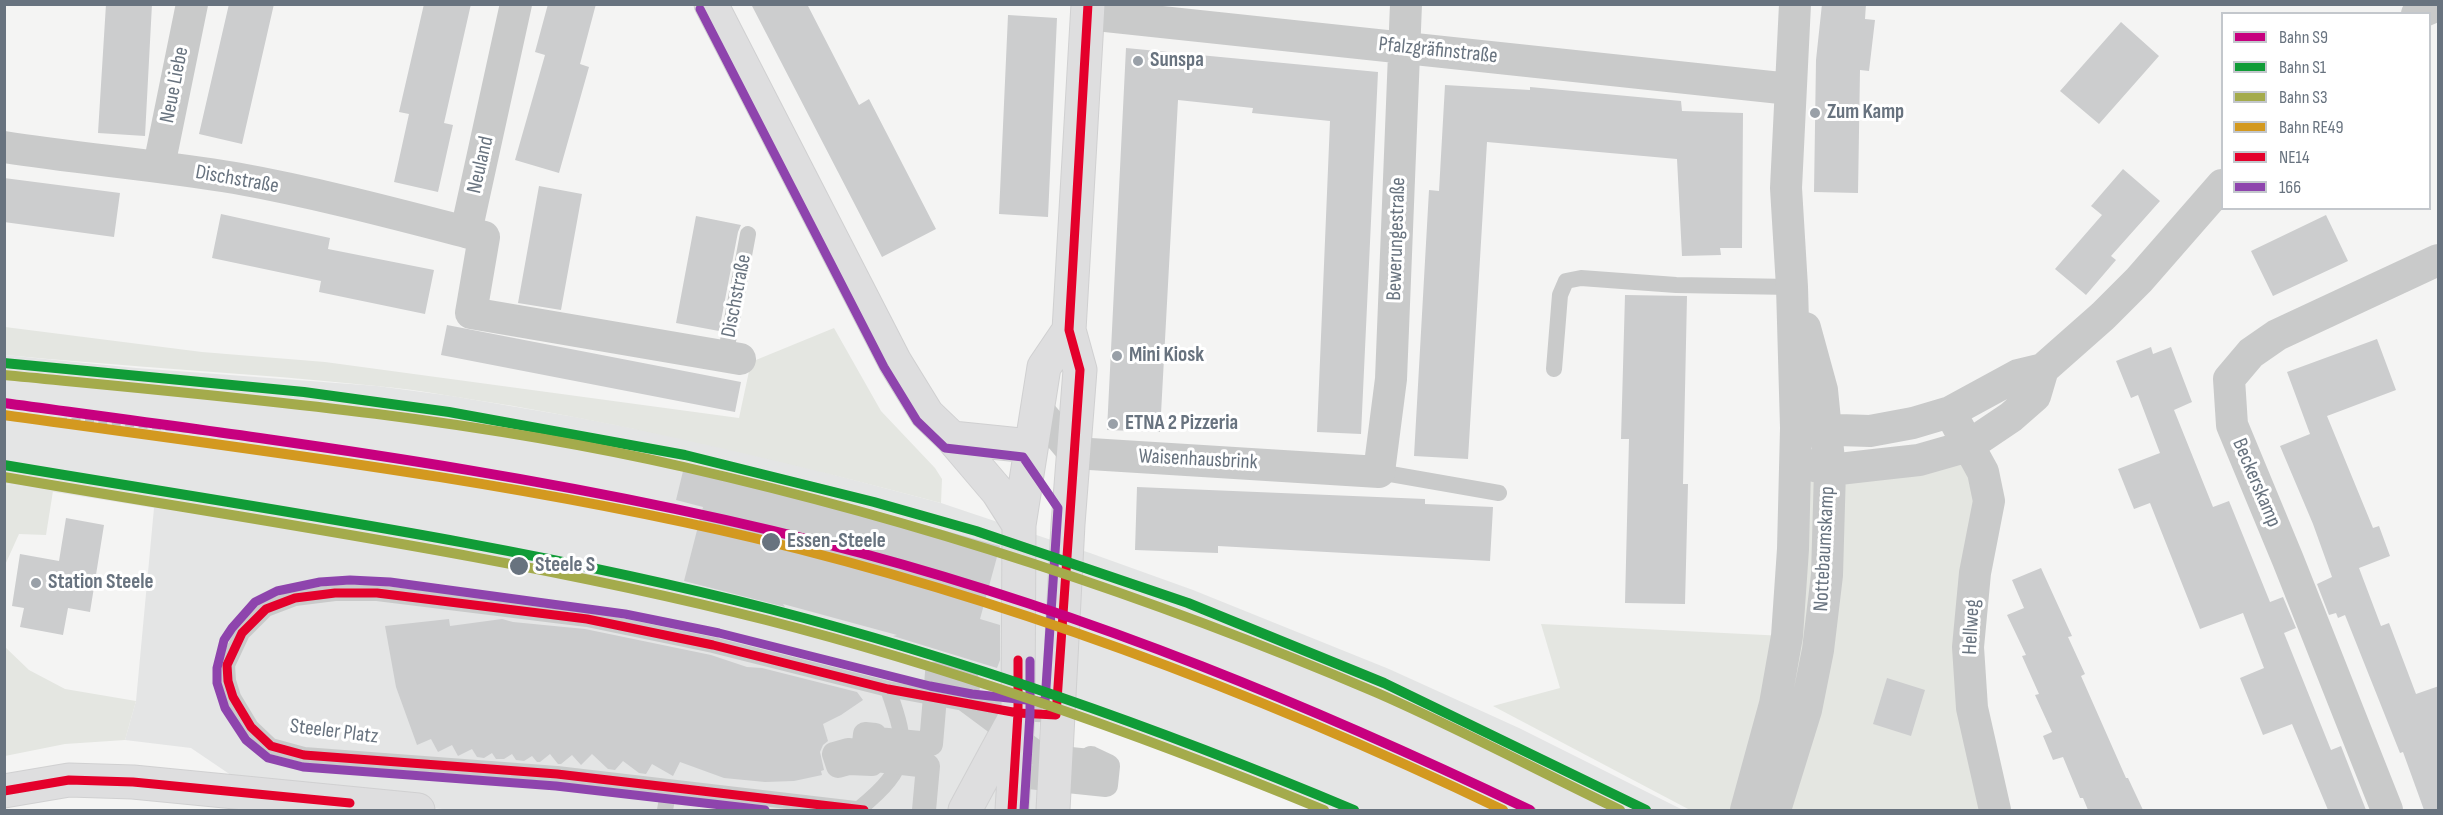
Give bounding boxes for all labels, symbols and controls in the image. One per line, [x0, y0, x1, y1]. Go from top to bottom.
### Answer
legend [2221, 12, 2431, 210]
text: Bahn S9 [2279, 27, 2328, 48]
street label: Pfalzgräfinstraße [1377, 32, 1499, 70]
street label: Neue Liebe [155, 45, 195, 125]
place label: Sunspa [1150, 48, 1204, 74]
marker: Sunspa [1131, 54, 1145, 68]
text: Bahn S1 [2279, 57, 2326, 78]
text: Bahn S3 [2279, 87, 2328, 108]
place label: Zum Kamp [1827, 100, 1904, 126]
marker: Zum Kamp [1808, 106, 1822, 120]
text: Bahn RE49 [2279, 117, 2343, 138]
street label: Neuland [462, 134, 500, 196]
text: NE14 [2279, 147, 2309, 168]
street label: Dischstraße [193, 160, 281, 200]
street label: Bewerungestraße [1382, 177, 1412, 301]
text: 166 [2279, 177, 2301, 198]
street label: Dischstraße [717, 252, 757, 340]
place label: Mini Kiosk [1129, 343, 1204, 369]
marker: Mini Kiosk [1110, 349, 1124, 363]
place label: ETNA 2 Pizzeria [1125, 411, 1238, 437]
marker: ETNA 2 Pizzeria [1106, 417, 1120, 431]
street label: Beckerskamp [2226, 435, 2286, 531]
street label: Waisenhausbrink [1138, 444, 1258, 476]
street label: Nottebaumskamp [1809, 486, 1841, 612]
place label: Essen-Steele [787, 529, 886, 555]
marker: Essen-Steele [760, 531, 782, 553]
place label: Steele S [535, 553, 595, 579]
marker: Steele S [508, 555, 530, 577]
place label: Station Steele [48, 570, 153, 596]
marker: Station Steele [29, 576, 43, 590]
street label: Hellweg [1958, 599, 1986, 655]
street label: Steeler Platz [288, 714, 380, 750]

